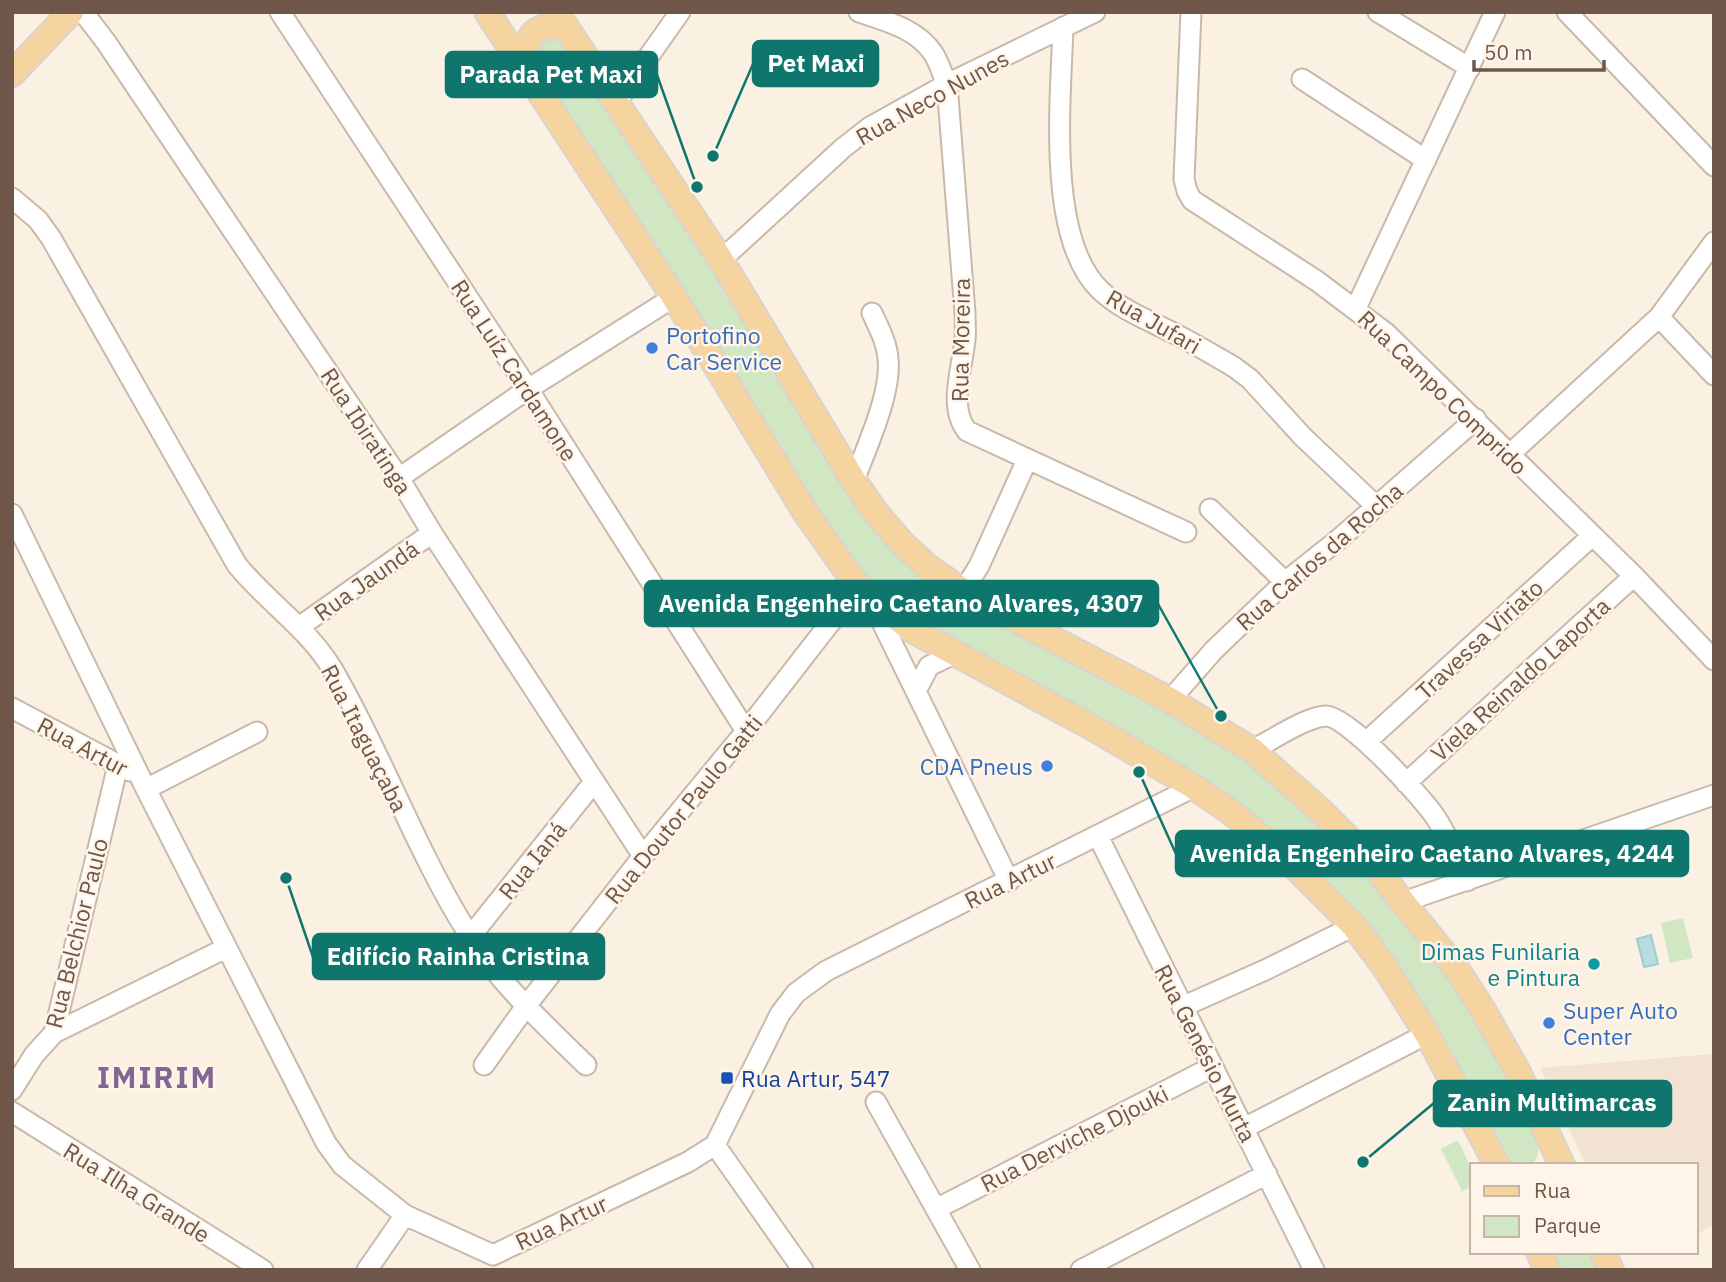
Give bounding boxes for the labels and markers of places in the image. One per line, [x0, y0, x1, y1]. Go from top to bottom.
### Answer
callout: Pet Maxi [753, 41, 878, 86]
callout: Parada Pet Maxi [446, 52, 657, 97]
place label: Portofino Car Service [666, 320, 782, 376]
marker: Portofino Car Service [644, 340, 660, 356]
callout: Avenida Engenheiro Caetano Alvares, 4307 [645, 581, 1158, 626]
place label: CDA Pneus [920, 751, 1033, 781]
marker: CDA Pneus [1039, 758, 1055, 774]
callout: Avenida Engenheiro Caetano Alvares, 4244 [1176, 831, 1688, 876]
callout: Edifício Rainha Cristina [313, 934, 604, 979]
place label: Dimas Funilaria e Pintura [1421, 936, 1580, 992]
marker: Dimas Funilaria e Pintura [1586, 956, 1602, 972]
place label: Super Auto Center [1563, 995, 1678, 1051]
marker: Super Auto Center [1541, 1015, 1557, 1031]
place label: Rua Artur, 547 [741, 1063, 891, 1093]
marker: Rua Artur, 547 [719, 1070, 735, 1086]
callout: Zanin Multimarcas [1434, 1081, 1671, 1126]

